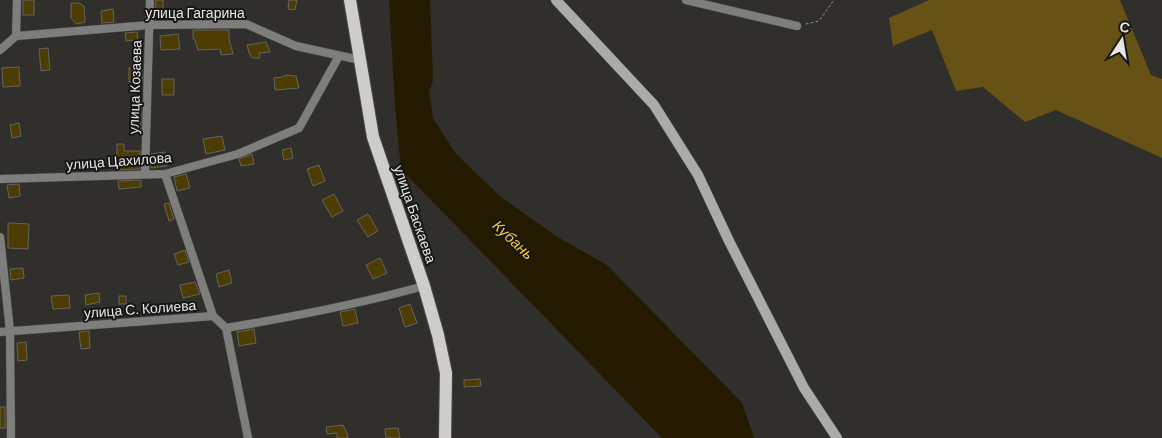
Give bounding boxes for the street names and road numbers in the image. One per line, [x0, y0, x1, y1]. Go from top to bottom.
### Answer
street label: улица Гагарина [145, 4, 245, 21]
street label: улица Козаева [124, 39, 145, 134]
street label: улица Цахилова [66, 148, 173, 173]
street label: улица Баскаева [391, 163, 440, 265]
street label: улица С. Колиева [83, 296, 197, 321]

